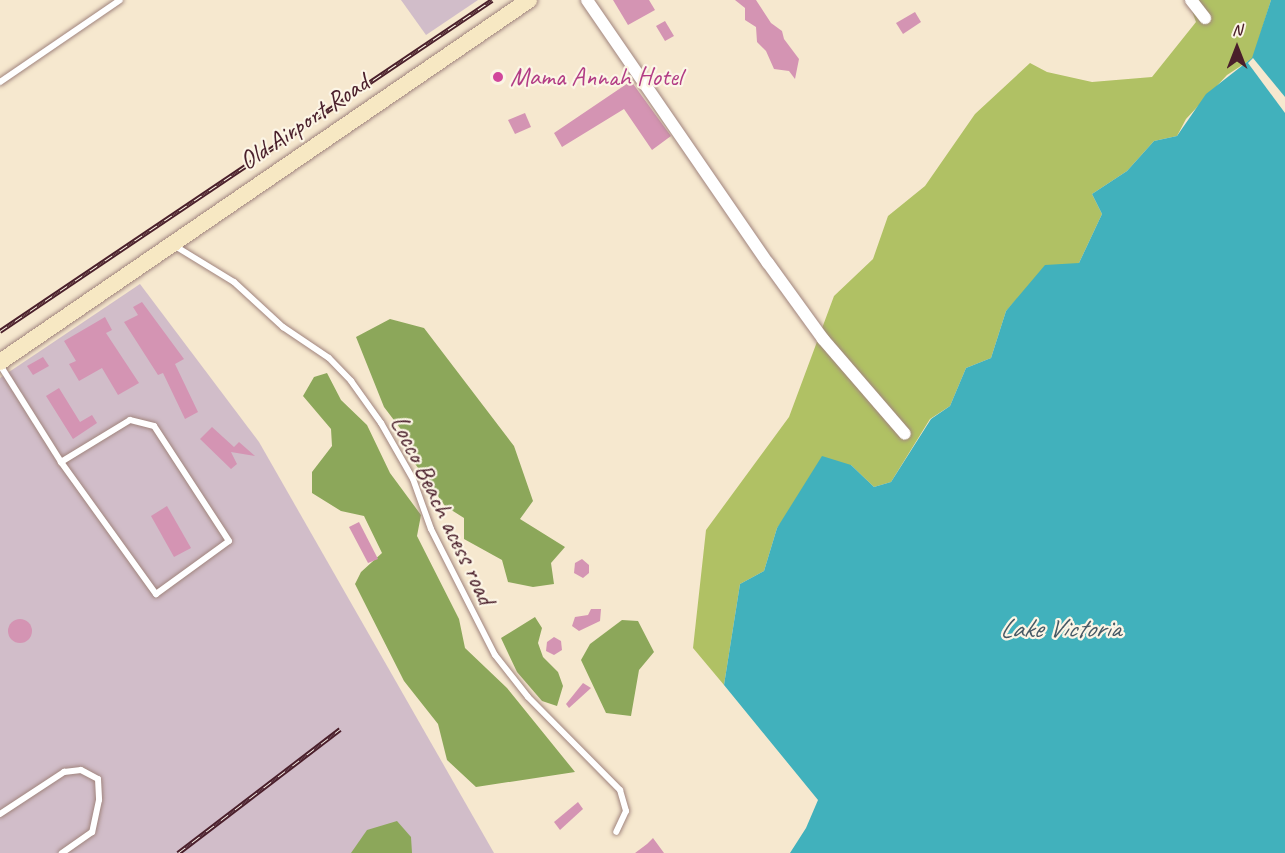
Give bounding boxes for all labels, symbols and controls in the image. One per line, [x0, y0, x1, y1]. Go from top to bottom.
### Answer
north arrow [1207, 18, 1267, 78]
text: N [1232, 20, 1242, 40]
place label: Mama Annah Hotel [510, 61, 682, 93]
street label: Old Airport Road [234, 68, 374, 176]
marker: Mama Annah Hotel [491, 70, 505, 84]
street label: Locco Beach acess road [384, 411, 502, 609]
water label: Lake Victoria [999, 613, 1121, 645]

